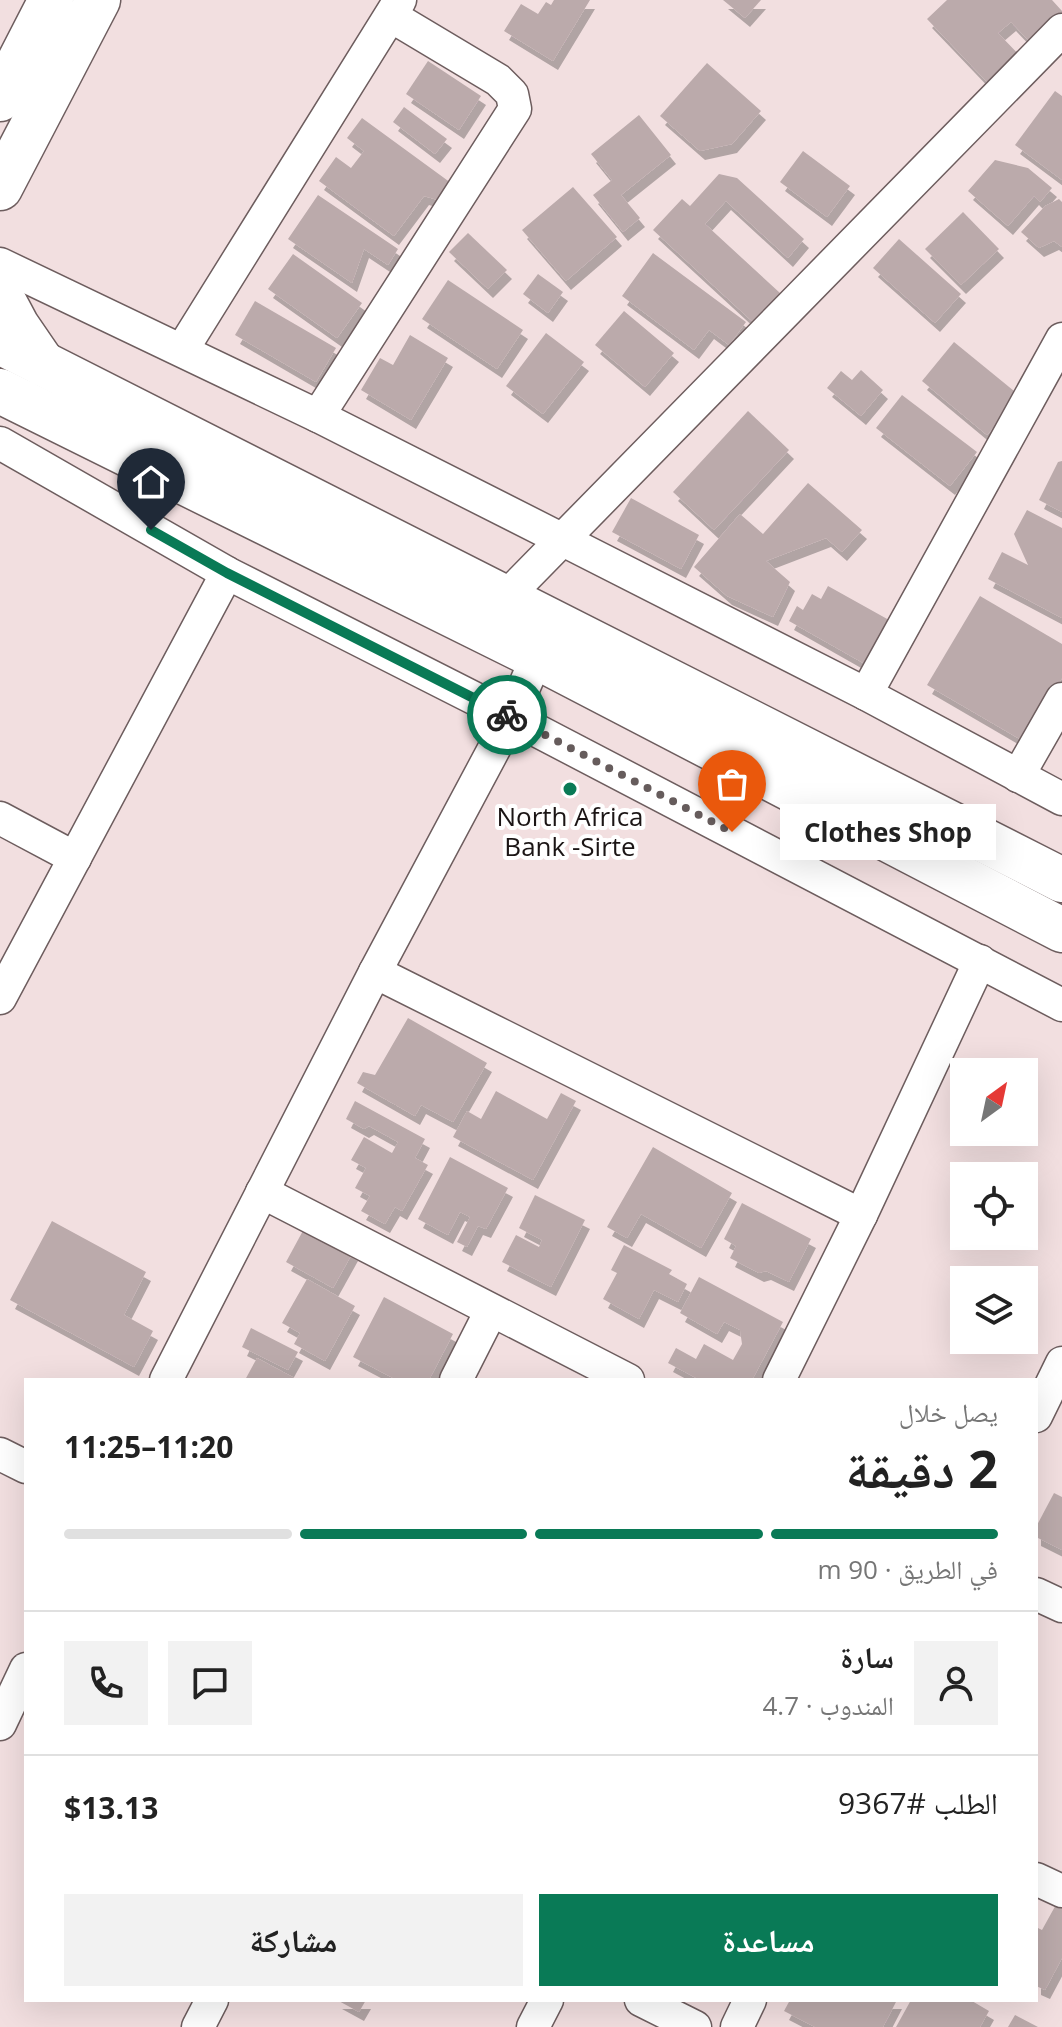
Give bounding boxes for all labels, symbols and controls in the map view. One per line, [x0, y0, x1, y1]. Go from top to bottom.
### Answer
pin [117, 448, 185, 530]
icon: home [129, 460, 173, 504]
courier [467, 675, 547, 755]
icon: bike [485, 693, 529, 737]
pin [698, 750, 766, 832]
icon: bag [710, 762, 754, 806]
marker: North Africa Bank -Sirte [561, 780, 579, 798]
place label: North Africa Bank -Sirte [496, 798, 644, 864]
callout: Clothes Shop [780, 804, 996, 860]
text: Clothes Shop [804, 814, 972, 850]
north arrow [950, 1058, 1038, 1146]
map controls [950, 1058, 1038, 1354]
button: locate [950, 1162, 1038, 1250]
button: layers [950, 1266, 1038, 1354]
text: يصل خلال [899, 1394, 998, 1430]
text: 11:20–11:25 [64, 1426, 233, 1467]
text: 2 دقيقة [846, 1432, 998, 1503]
text: في الطريق · 90 m [817, 1551, 998, 1587]
text: سارة [840, 1636, 894, 1677]
button: phone [64, 1641, 148, 1725]
button: chat [168, 1641, 252, 1725]
button: person [914, 1641, 998, 1725]
text: المندوب · 4.7 [763, 1687, 894, 1723]
text: الطلب #9367 [838, 1782, 998, 1823]
text: $13.13 [64, 1787, 158, 1828]
button: مشاركة [64, 1894, 523, 1986]
button: مساعدة [539, 1894, 998, 1986]

